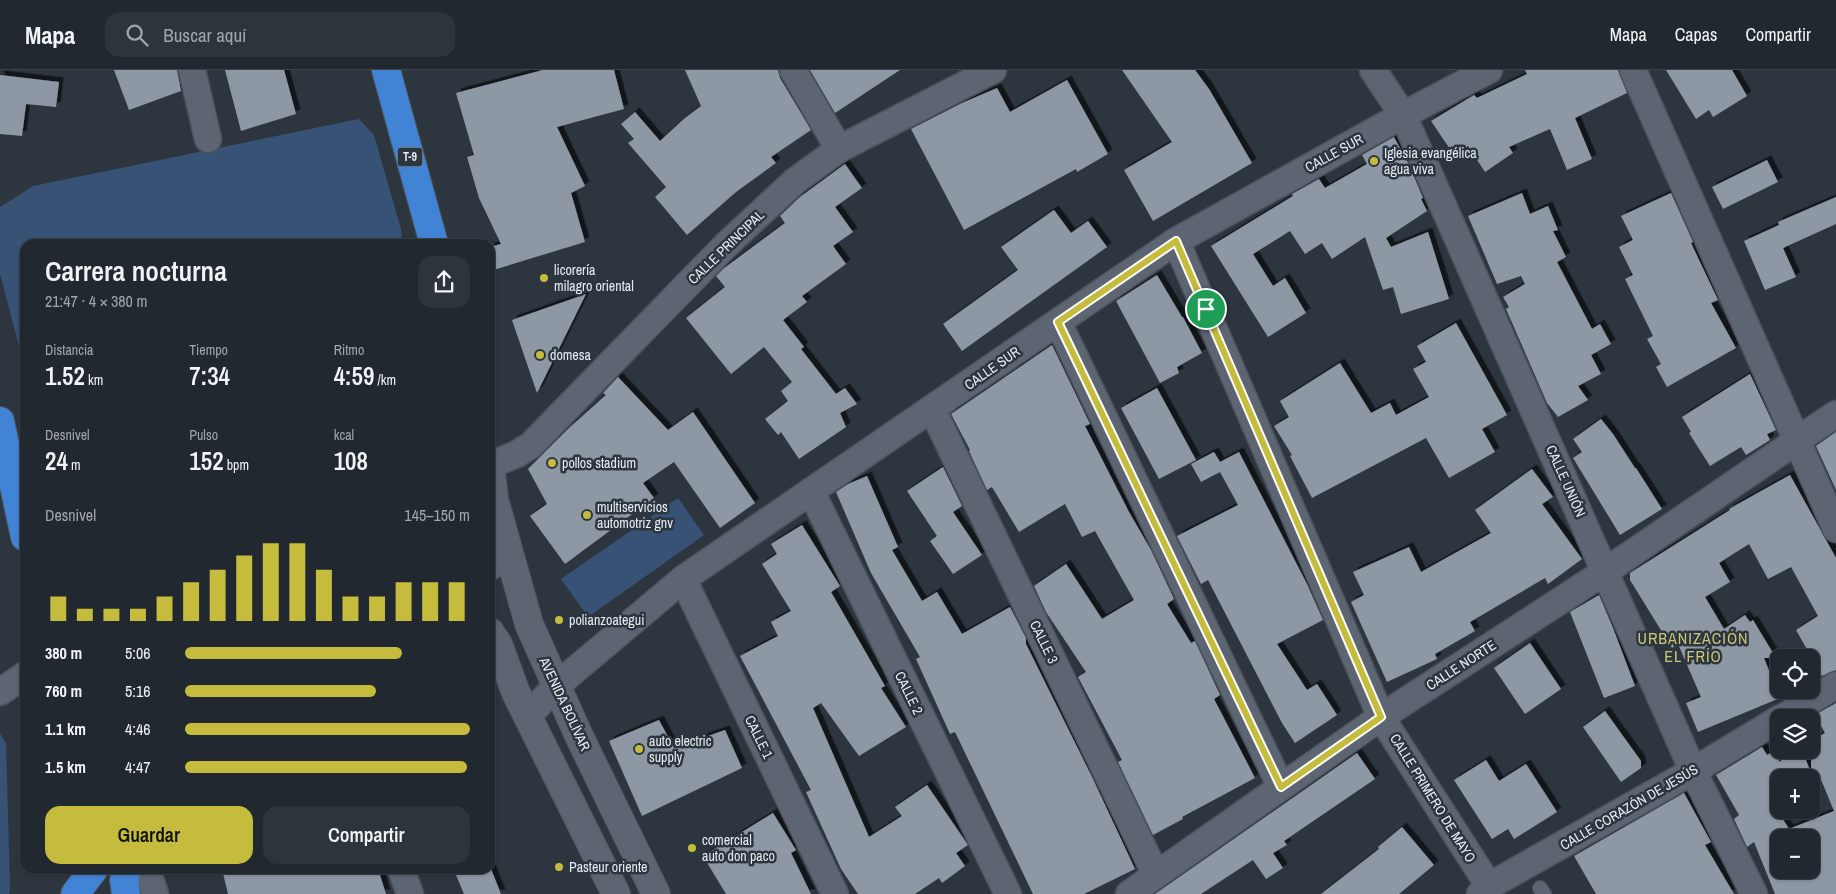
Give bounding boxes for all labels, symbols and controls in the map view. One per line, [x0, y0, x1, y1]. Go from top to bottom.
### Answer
search box [105, 12, 455, 57]
text: Mapa [25, 19, 75, 51]
icon: search [123, 21, 151, 49]
text: Buscar aquí [163, 22, 246, 48]
text: Mapa [1610, 22, 1647, 47]
text: Capas [1675, 22, 1717, 47]
text: Compartir [1745, 22, 1811, 47]
street label: CALLE SUR [1302, 130, 1366, 176]
place label: Iglesia evangélica agua viva [1384, 144, 1477, 178]
road number: T-9 [398, 147, 422, 166]
marker: Iglesia evangélica agua viva [1368, 155, 1380, 167]
street label: CALLE PRINCIPAL [684, 206, 768, 288]
text: Carrera nocturna [45, 252, 227, 290]
button: share [418, 256, 470, 308]
place label: licorería milagro oriental [554, 261, 634, 295]
marker: licorería milagro oriental [538, 272, 550, 284]
pin [1185, 288, 1227, 330]
text: 21:47 · 4 × 380 m [45, 290, 148, 312]
icon: arrive [1192, 295, 1220, 323]
text: Distancia [45, 341, 94, 359]
text: Tiempo [189, 341, 228, 359]
text: Ritmo [334, 341, 364, 359]
street label: CALLE SUR [961, 342, 1023, 394]
place label: domesa [550, 346, 591, 364]
marker: domesa [534, 349, 546, 361]
text: 1.52 [45, 359, 85, 393]
text: 7:34 [189, 359, 230, 393]
text: 4:59 [334, 359, 374, 393]
text: km [85, 371, 103, 389]
text: /km [374, 371, 396, 389]
text: Desnivel [45, 426, 90, 444]
text: Pulso [189, 426, 218, 444]
text: kcal [334, 426, 354, 444]
street label: CALLE UNIÓN [1542, 442, 1590, 520]
text: 24 [45, 444, 68, 478]
text: 152 [189, 444, 224, 478]
text: 108 [334, 444, 368, 478]
place label: pollos stadium [562, 454, 636, 472]
text: m [68, 456, 81, 474]
text: bpm [224, 456, 249, 474]
marker: pollos stadium [546, 457, 558, 469]
place label: multiservicios automotriz gnv [597, 498, 673, 532]
text: Desnivel [45, 504, 96, 526]
text: 145–150 m [404, 504, 470, 526]
marker: multiservicios automotriz gnv [581, 509, 593, 521]
place label: polianzoategui [569, 611, 644, 629]
marker: polianzoategui [553, 614, 565, 626]
street label: CALLE 3 [1026, 617, 1062, 667]
district label: URBANIZACIÓN EL FRÍO [1637, 627, 1749, 667]
street label: CALLE NORTE [1423, 636, 1499, 694]
text: 380 m [45, 642, 82, 664]
text: 5:06 [125, 642, 151, 664]
map controls [1770, 649, 1820, 879]
button: locate [1770, 649, 1820, 699]
street label: AVENIDA BOLÍVAR [535, 653, 595, 754]
street label: CALLE 2 [891, 668, 927, 718]
text: 760 m [45, 680, 82, 702]
text: 5:16 [125, 680, 151, 702]
button: layers [1770, 709, 1820, 759]
street label: CALLE 1 [741, 712, 777, 762]
text: 1.1 km [45, 718, 86, 740]
text: 4:46 [125, 718, 151, 740]
street label: CALLE PRIMERO DE MAYO [1386, 730, 1480, 866]
place label: auto electric supply [649, 732, 712, 766]
marker: auto electric supply [633, 743, 645, 755]
text: 1.5 km [45, 756, 86, 778]
text: 4:47 [125, 756, 151, 778]
street label: CALLE CORAZÓN DE JESÚS [1557, 760, 1701, 854]
button: + [1770, 769, 1820, 819]
button: Guardar [45, 806, 253, 864]
button: Compartir [263, 806, 470, 864]
button: − [1770, 829, 1820, 879]
place label: comercial auto don paco [702, 831, 775, 865]
marker: comercial auto don paco [686, 842, 698, 854]
place label: Pasteur oriente [569, 858, 648, 876]
marker: Pasteur oriente [553, 861, 565, 873]

